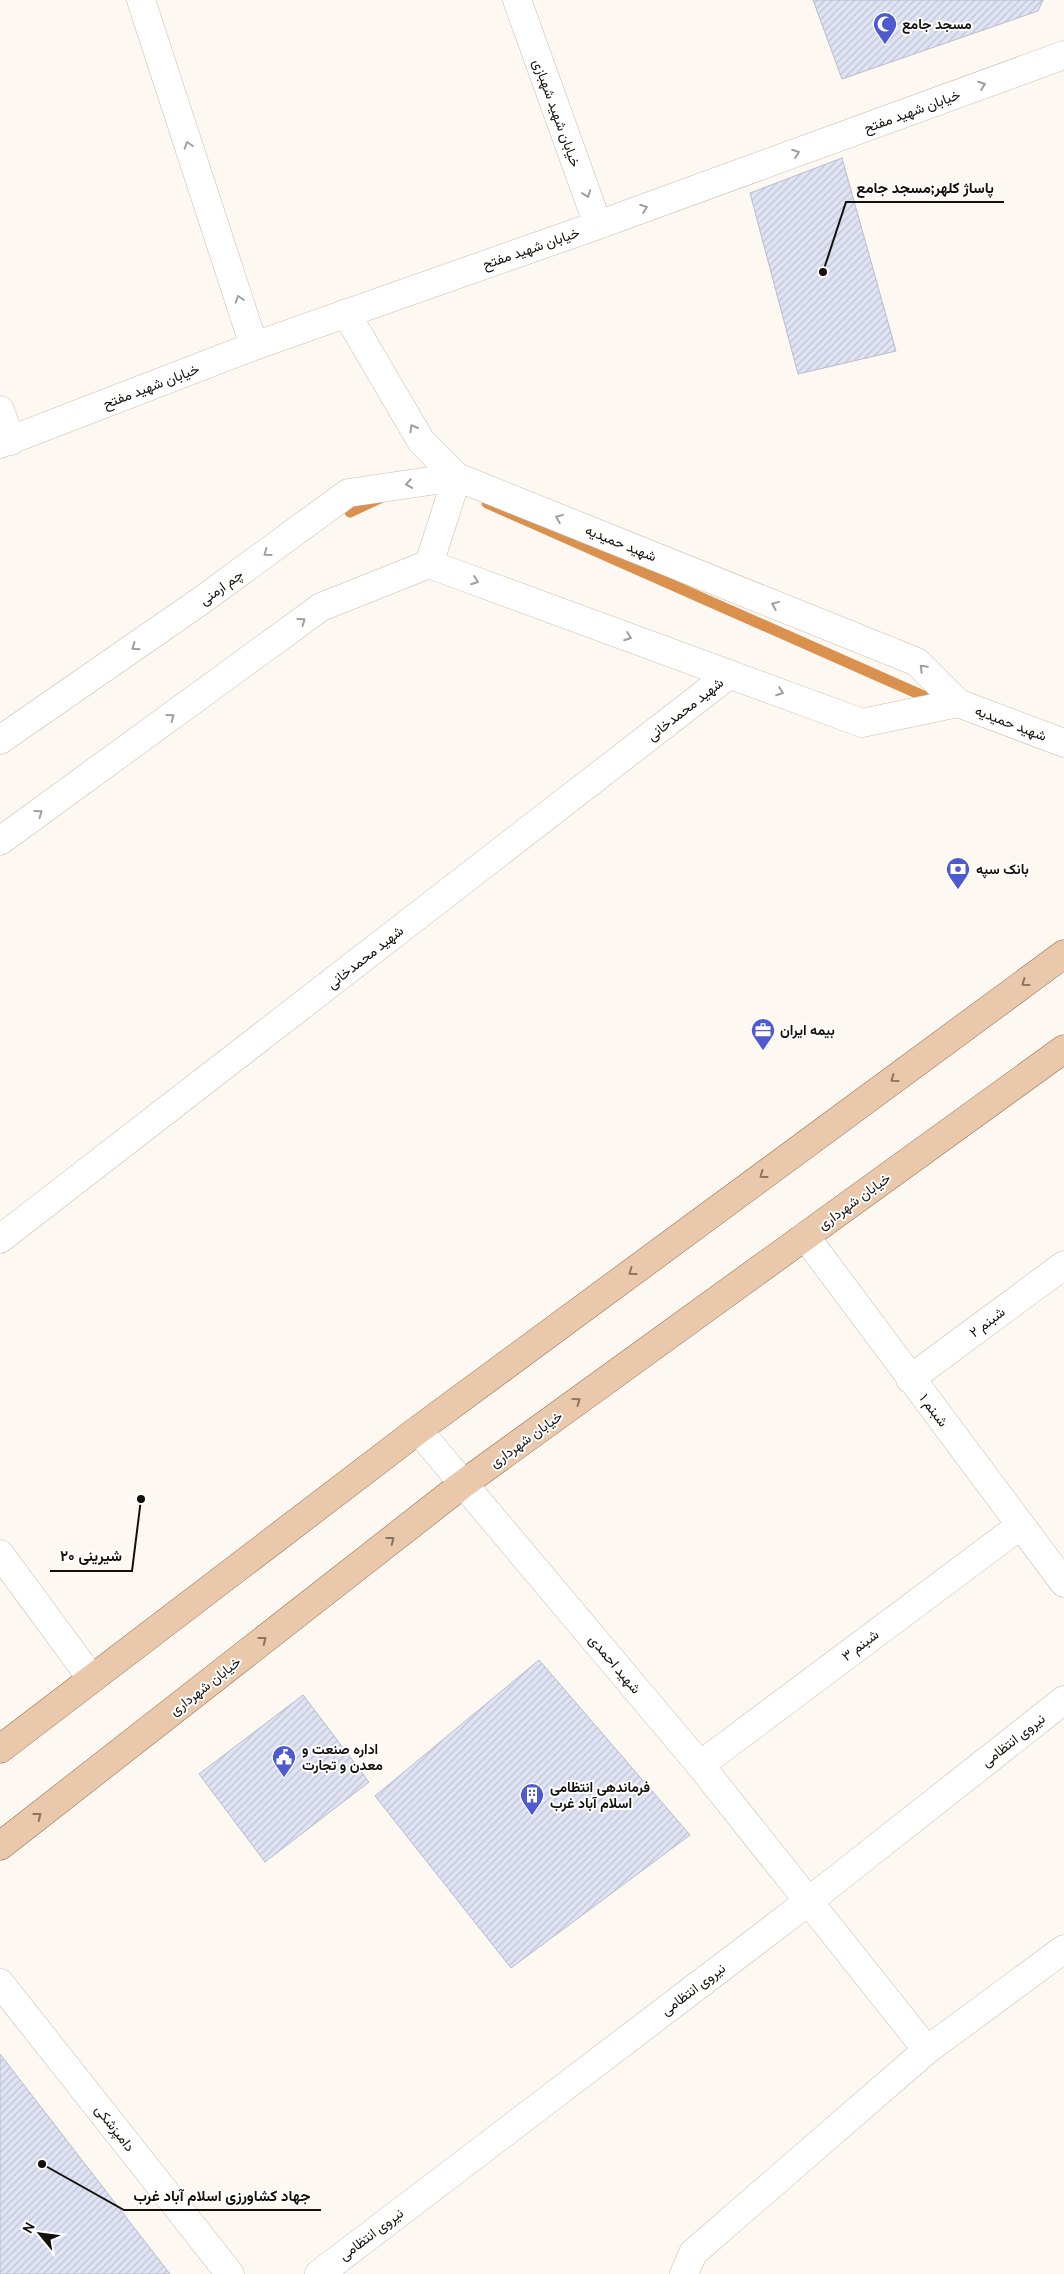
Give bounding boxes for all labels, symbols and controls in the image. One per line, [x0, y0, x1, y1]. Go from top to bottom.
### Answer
mosque icon: مسجد جامع [872, 11, 898, 45]
place label: مسجد جامع [902, 17, 972, 34]
street label: خیابان شهید شهبازی [528, 57, 583, 170]
one-way arrow [977, 81, 986, 91]
street label: خیابان شهید مفتح [862, 87, 963, 139]
one-way arrow [184, 141, 194, 149]
one-way arrow [791, 149, 800, 159]
callout: پاساژ کلهر;مسجد جامع [846, 172, 1004, 202]
text: پاساژ کلهر;مسجد جامع [856, 180, 994, 199]
one-way arrow [581, 189, 591, 198]
one-way arrow [639, 204, 647, 214]
street label: خیابان شهید مفتح [481, 225, 583, 275]
one-way arrow [235, 296, 245, 304]
street label: خیابان شهید مفتح [101, 361, 202, 414]
one-way arrow [410, 424, 420, 433]
one-way arrow [405, 478, 413, 489]
one-way arrow [555, 513, 564, 524]
street label: شهید حمیدیه [582, 522, 659, 566]
one-way arrow [263, 547, 273, 556]
street label: چم ارمنی [197, 567, 247, 610]
one-way arrow [470, 575, 479, 585]
one-way arrow [771, 600, 780, 611]
one-way arrow [296, 618, 306, 627]
one-way arrow [623, 631, 631, 641]
one-way arrow [131, 641, 140, 650]
one-way arrow [920, 665, 929, 674]
street label: شهید محمدخانی [644, 675, 728, 745]
one-way arrow [775, 686, 784, 696]
street label: شهید حمیدیه [972, 703, 1049, 746]
one-way arrow [165, 714, 175, 723]
one-way arrow [33, 810, 42, 818]
bank icon: بانک سپه [945, 856, 971, 890]
place label: بانک سپه [976, 862, 1029, 879]
street label: شهید محمدخانی [324, 923, 408, 993]
one-way arrow [1022, 977, 1031, 985]
office icon: بیمه ایران [750, 1017, 776, 1051]
place label: بیمه ایران [780, 1023, 835, 1040]
one-way arrow [890, 1073, 900, 1082]
one-way arrow [760, 1170, 769, 1178]
street label: خیابان شهرداری [815, 1170, 895, 1234]
one-way arrow [628, 1266, 638, 1275]
street label: شبنم ۲ [967, 1304, 1009, 1342]
street label: شبنم ۱ [915, 1391, 951, 1431]
one-way arrow [572, 1398, 581, 1407]
street label: خیابان شهرداری [487, 1408, 567, 1472]
one-way arrow [385, 1537, 395, 1546]
callout: شیرینی ۲۰ [50, 1541, 132, 1571]
text: شیرینی ۲۰ [60, 1548, 122, 1567]
street label: شبنم ۳ [839, 1627, 883, 1666]
street label: شهید احمدی [584, 1632, 643, 1698]
one-way arrow [257, 1638, 266, 1646]
street label: خیابان شهرداری [167, 1654, 245, 1720]
street label: نیروی انتظامی [979, 1711, 1049, 1771]
place label: اداره صنعت و معدن و تجارت [302, 1742, 383, 1775]
public building icon: اداره صنعت و معدن و تجارت [271, 1744, 297, 1778]
place label: فرماندهی انتظامی اسلام آباد غرب [550, 1780, 650, 1813]
building icon: فرماندهی انتظامی اسلام آباد غرب [519, 1782, 545, 1816]
one-way arrow [33, 1812, 42, 1821]
street label: نیروی انتظامی [658, 1960, 730, 2020]
street label: دامپزشکی [90, 2102, 137, 2156]
callout: جهاد کشاورزی اسلام آباد غرب [124, 2180, 321, 2210]
text: جهاد کشاورزی اسلام آباد غرب [134, 2188, 310, 2207]
street label: نیروی انتظامی [336, 2205, 408, 2265]
north arrow [15, 2209, 65, 2259]
text: N [20, 2220, 40, 2237]

